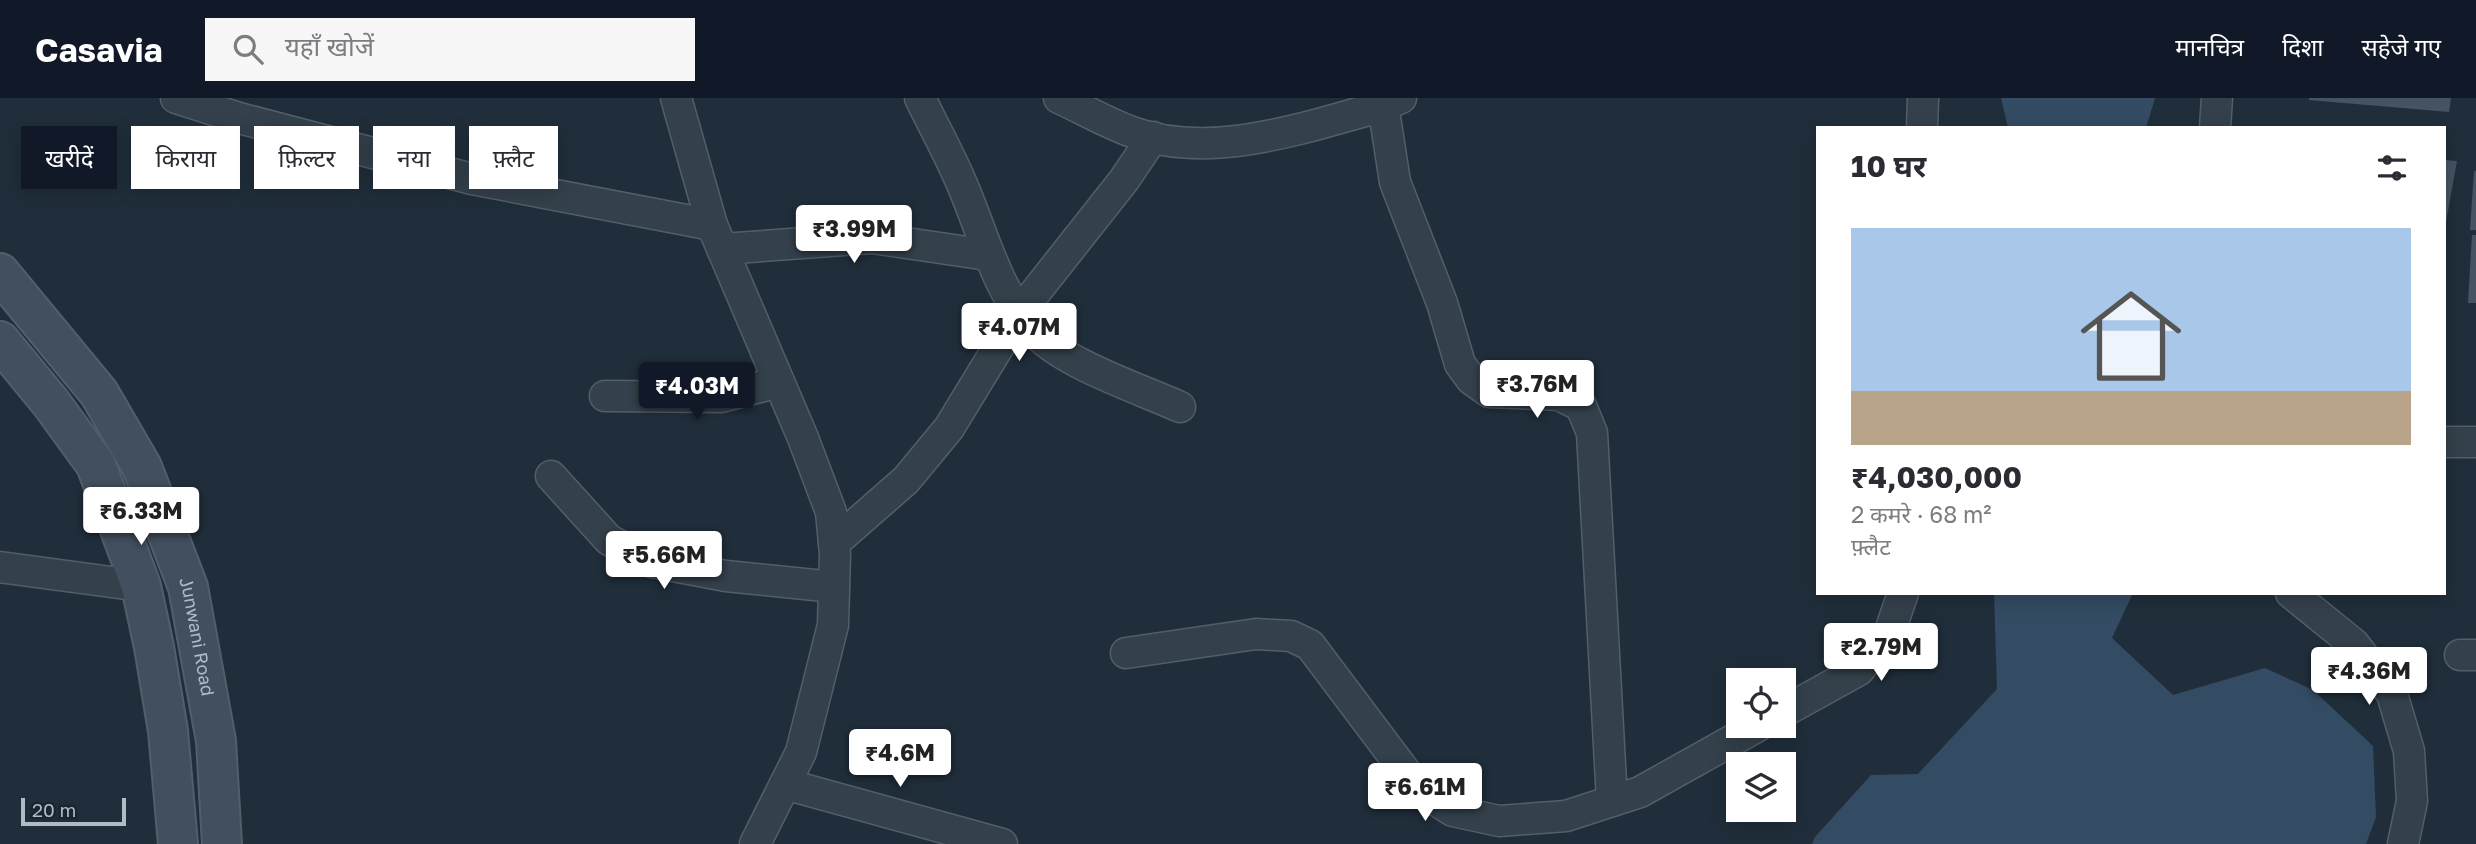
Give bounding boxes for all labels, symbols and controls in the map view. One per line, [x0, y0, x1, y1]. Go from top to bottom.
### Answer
search box [205, 18, 695, 81]
text: Casavia [35, 30, 163, 69]
icon: search [229, 30, 267, 68]
text: यहाँ खोजें [285, 31, 374, 62]
text: मानचित्र [2175, 32, 2244, 61]
text: दिशा [2282, 32, 2323, 61]
text: सहेजे गए [2361, 32, 2441, 61]
chip: खरीदें [21, 126, 117, 189]
chip: किराया [131, 126, 240, 189]
chip: फ़िल्टर [254, 126, 359, 189]
chip: नया [373, 126, 455, 189]
chip: फ़्लैट [469, 126, 558, 189]
text: 10 घर [1851, 148, 1926, 184]
icon: filters [2373, 149, 2411, 187]
pin: ₹3.99M [797, 206, 911, 265]
text: ₹3.99M [812, 214, 896, 242]
icon: home [2068, 273, 2194, 399]
pin: ₹4.07M [962, 303, 1076, 363]
text: ₹4.07M [978, 312, 1060, 340]
pin: ₹3.76M [1480, 360, 1594, 420]
pin: ₹4.03M [640, 362, 754, 422]
text: ₹3.76M [1496, 369, 1578, 397]
text: ₹4.03M [655, 371, 739, 399]
text: ₹4,030,000 [1851, 459, 2022, 495]
pin: ₹6.33M [84, 488, 198, 547]
text: ₹6.33M [99, 496, 183, 524]
text: 2 कमरे · 68 m² [1851, 500, 1992, 528]
pin: ₹5.66M [607, 532, 721, 591]
text: फ़्लैट [1851, 532, 1891, 560]
text: ₹5.66M [622, 540, 706, 568]
street label: Junwani Road [175, 573, 220, 698]
pin: ₹2.79M [1824, 624, 1938, 683]
text: ₹2.79M [1840, 632, 1922, 660]
pin: ₹4.36M [2312, 648, 2426, 707]
text: ₹4.36M [2327, 656, 2411, 684]
map controls [1726, 668, 1796, 822]
button: locate [1726, 668, 1796, 738]
pin: ₹4.6M [851, 730, 949, 789]
text: ₹4.6M [865, 738, 935, 766]
button: layers [1726, 752, 1796, 822]
pin: ₹6.61M [1368, 764, 1482, 823]
text: ₹6.61M [1384, 772, 1466, 800]
scale bar [21, 795, 126, 827]
text: 20 m [32, 798, 76, 821]

